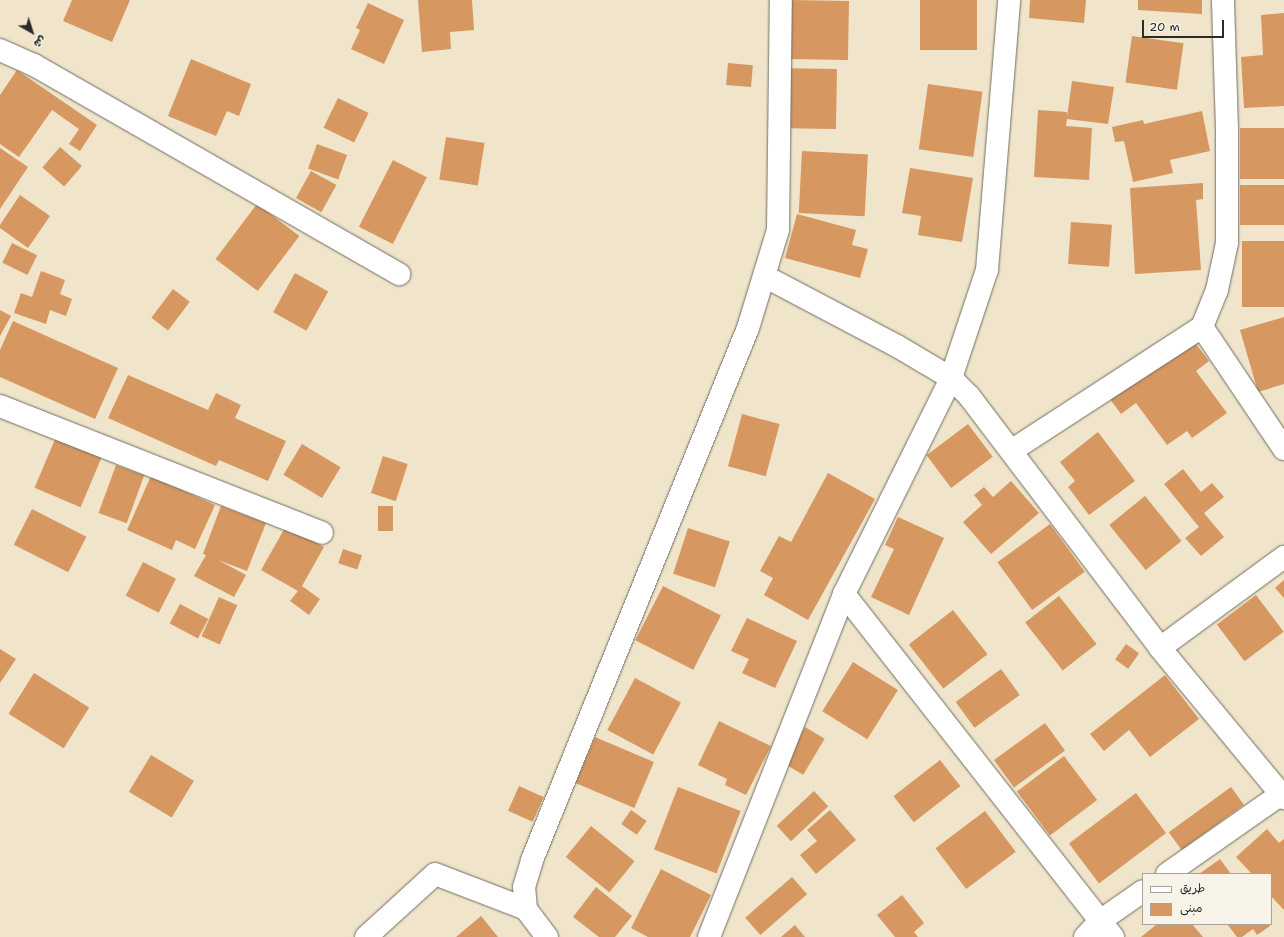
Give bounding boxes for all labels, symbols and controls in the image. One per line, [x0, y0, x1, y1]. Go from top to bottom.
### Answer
north arrow [12, 12, 52, 52]
scale bar [1144, 12, 1226, 38]
text: 20 m [1149, 19, 1180, 35]
text: ش [30, 32, 49, 51]
legend [1142, 873, 1272, 925]
text: طريق [1180, 880, 1205, 896]
text: مبنى [1180, 900, 1203, 916]

